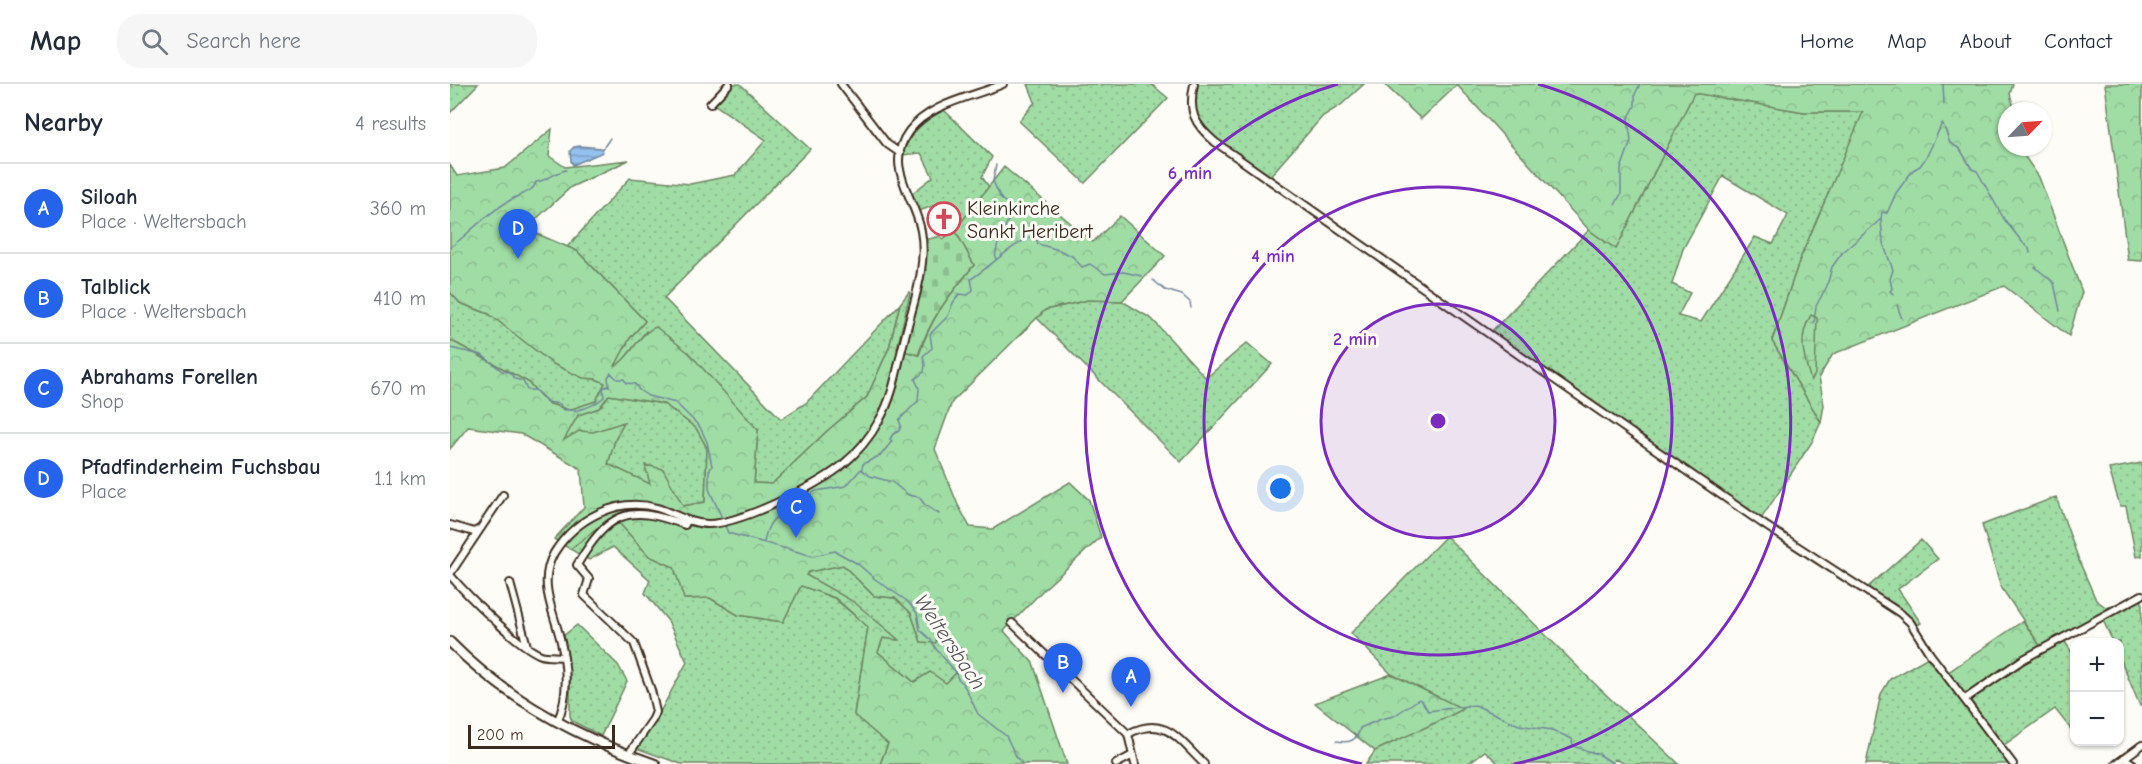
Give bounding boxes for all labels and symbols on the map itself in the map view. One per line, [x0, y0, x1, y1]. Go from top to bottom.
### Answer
north arrow [1998, 102, 2052, 156]
text: 6 min [1168, 163, 1212, 184]
place label: Kleinkirche Sankt Heribert [967, 197, 1094, 243]
church icon: Kleinkirche Sankt Heribert [926, 201, 962, 237]
pin: D [498, 210, 538, 259]
text: 4 min [1251, 246, 1295, 267]
text: 2 min [1333, 329, 1377, 350]
centre of rings [1428, 411, 1448, 431]
your location [1266, 474, 1295, 503]
pin: C [776, 488, 816, 538]
water label: Weltersbach [909, 590, 991, 694]
pin: B [1044, 644, 1082, 693]
pin: A [1112, 658, 1150, 707]
scale bar [468, 722, 615, 750]

